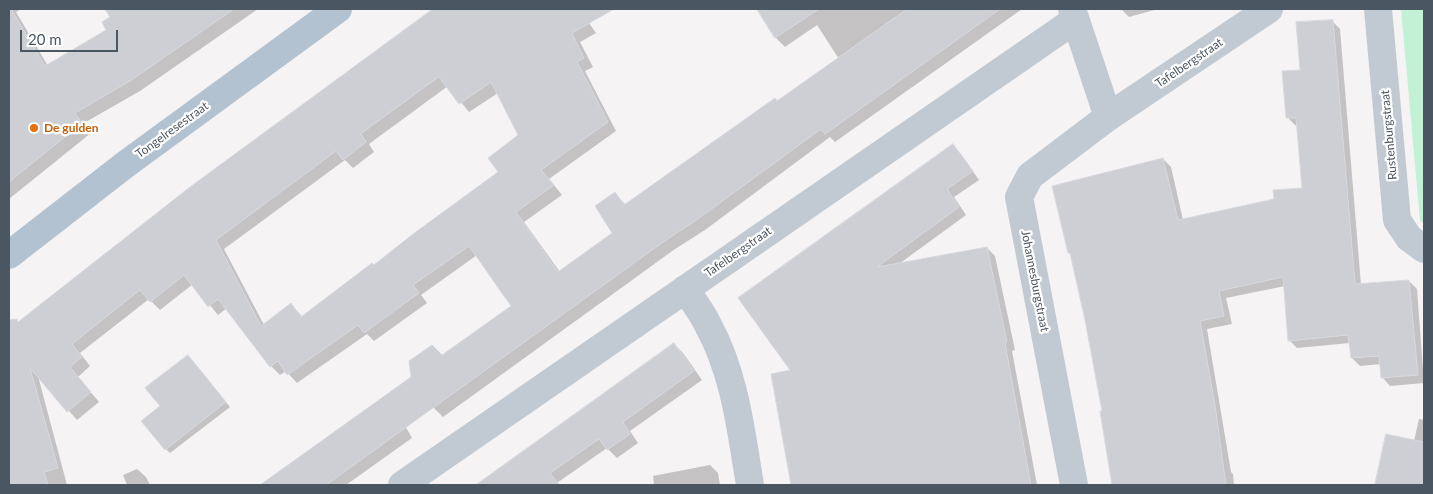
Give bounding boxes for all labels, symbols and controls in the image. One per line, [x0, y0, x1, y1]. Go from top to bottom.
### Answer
scale bar [22, 20, 120, 52]
text: 20 m [28, 30, 62, 48]
street label: Tafelbergstraat [1153, 35, 1225, 91]
street label: Rustenburgstraat [1378, 89, 1400, 181]
street label: Tongelresestraat [133, 99, 211, 161]
place label: De gulden [44, 121, 98, 135]
marker: De gulden [28, 122, 40, 134]
street label: Tafelbergstraat [702, 224, 774, 280]
street label: Johannesburgstraat [1018, 229, 1052, 333]

